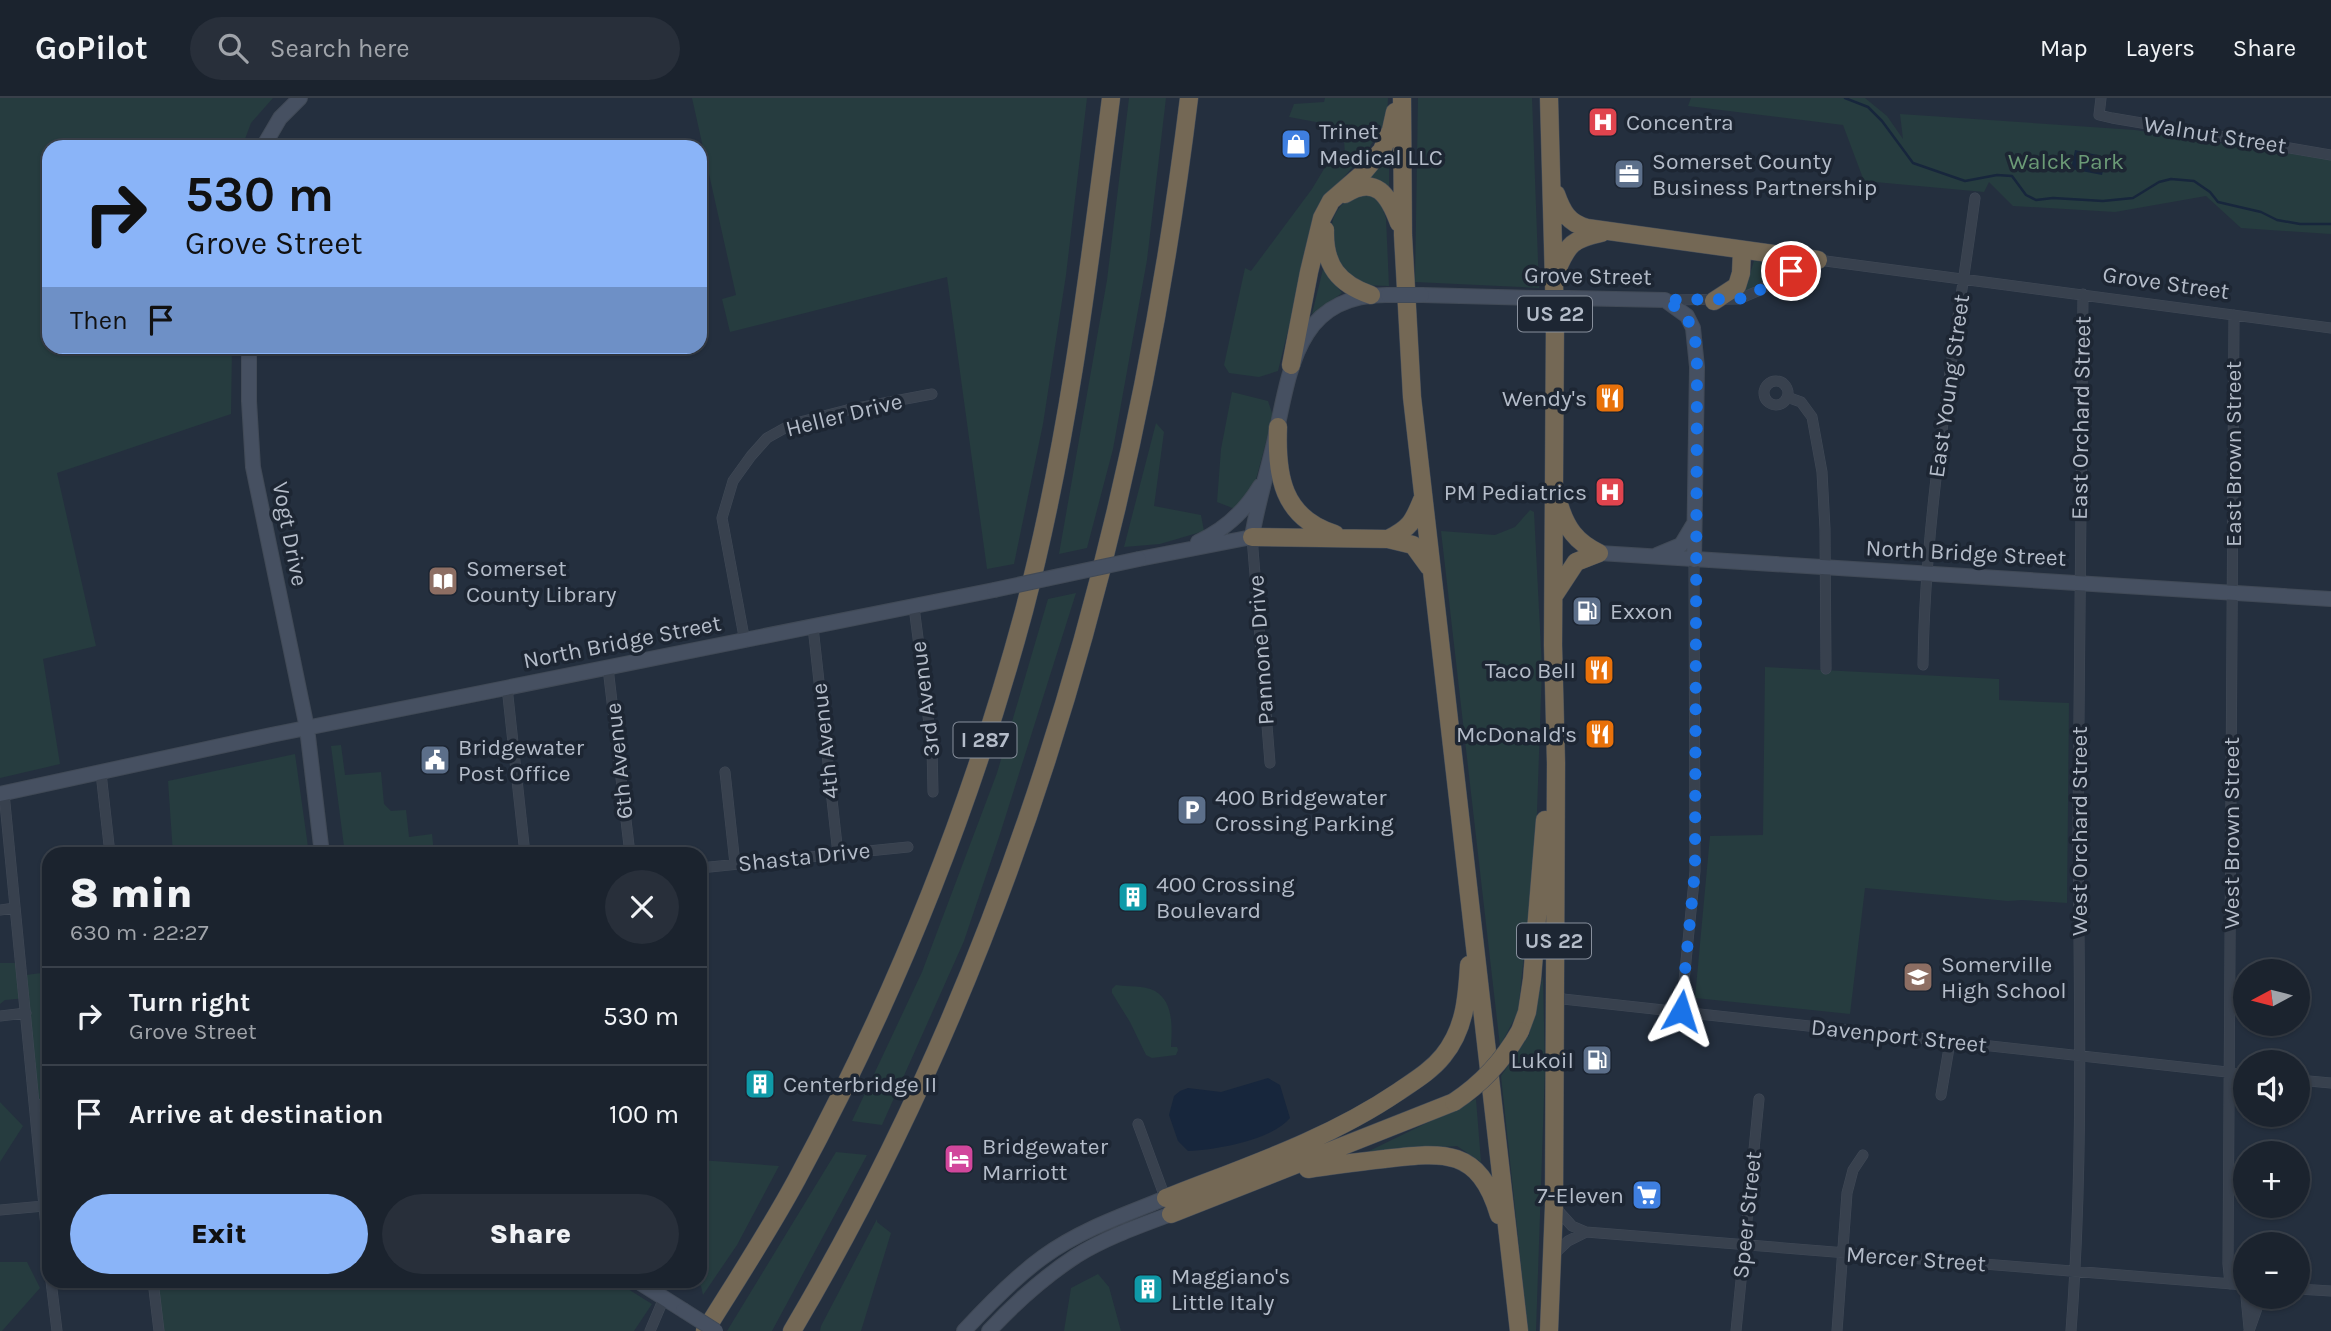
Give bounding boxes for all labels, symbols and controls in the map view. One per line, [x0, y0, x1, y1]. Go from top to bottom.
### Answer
search box [190, 17, 680, 80]
text: GoPilot [35, 29, 148, 67]
icon: search [214, 29, 252, 67]
text: Search here [270, 33, 410, 64]
text: Map [2040, 34, 2088, 62]
text: Layers [2126, 34, 2195, 62]
text: Share [2233, 34, 2296, 62]
hospital icon: Concentra [1586, 105, 1620, 139]
place label: Concentra [1626, 109, 1734, 136]
street label: Walnut Street [2142, 110, 2289, 160]
place label: Trinet Medical LLC [1319, 118, 1443, 171]
shop icon: Trinet Medical LLC [1279, 127, 1313, 161]
place label: Somerset County Business Partnership [1652, 148, 1877, 201]
park label: Walck Park [2008, 148, 2124, 175]
office icon: Somerset County Business Partnership [1612, 157, 1646, 191]
text: 530 m [185, 166, 334, 223]
icon: right [70, 168, 161, 259]
text: Grove Street [185, 225, 363, 262]
pin [1761, 241, 1821, 301]
icon: arrive [1772, 252, 1810, 290]
street label: Grove Street [1524, 261, 1652, 291]
street label: Grove Street [2101, 261, 2231, 305]
street label: East Young Street [1923, 292, 1975, 479]
road number: US 22 [1518, 296, 1592, 332]
icon: arrive [142, 301, 180, 339]
text: Then [70, 305, 128, 336]
street label: East Orchard Street [2066, 315, 2096, 520]
street label: East Brown Street [2220, 361, 2247, 547]
restaurant icon: Wendy's [1593, 381, 1627, 415]
place label: Wendy's [1502, 385, 1587, 412]
street label: Heller Drive [783, 387, 905, 443]
hospital icon: PM Pediatrics [1593, 475, 1627, 509]
place label: PM Pediatrics [1444, 479, 1587, 506]
street label: Vogt Drive [267, 480, 313, 588]
street label: North Bridge Street [1865, 534, 2067, 572]
place label: Somerset County Library [466, 555, 617, 608]
library icon: Somerset County Library [426, 564, 460, 598]
street label: Pannone Drive [1242, 574, 1280, 726]
fuel station icon: Exxon [1570, 594, 1604, 628]
place label: Exxon [1610, 598, 1673, 625]
street label: North Bridge Street [521, 609, 724, 674]
street label: 3rd Avenue [904, 639, 946, 759]
restaurant icon: Taco Bell [1582, 653, 1616, 687]
place label: Taco Bell [1485, 657, 1576, 684]
street label: 4th Avenue [805, 682, 845, 800]
street label: 6th Avenue [599, 701, 639, 821]
restaurant icon: McDonald's [1583, 717, 1617, 751]
place label: McDonald's [1456, 721, 1577, 748]
road number: I 287 [954, 722, 1016, 758]
street label: West Orchard Street [2066, 726, 2093, 936]
place label: Bridgewater Post Office [458, 734, 585, 787]
street label: West Brown Street [2218, 737, 2245, 929]
public building icon: Bridgewater Post Office [418, 743, 452, 777]
place label: 400 Bridgewater Crossing Parking [1215, 784, 1394, 837]
parking icon: 400 Bridgewater Crossing Parking [1175, 793, 1209, 827]
street label: Shasta Drive [736, 837, 872, 877]
text: 8 min [70, 868, 192, 918]
button: close [605, 870, 679, 944]
place label: 400 Crossing Boulevard [1156, 871, 1294, 924]
building icon: 400 Crossing Boulevard [1116, 880, 1150, 914]
text: 630 m · 22:27 [70, 919, 209, 946]
road number: US 22 [1517, 924, 1591, 958]
place label: Somerville High School [1941, 951, 2067, 1004]
north arrow [2233, 959, 2310, 1036]
map controls [2233, 959, 2310, 1309]
school or university icon: Somerville High School [1901, 960, 1935, 994]
position arrow [1644, 974, 1718, 1048]
text: Turn right [129, 987, 250, 1018]
icon: right [70, 997, 108, 1035]
text: 530 m [603, 1001, 679, 1032]
street label: Davenport Street [1810, 1013, 1989, 1059]
text: Grove Street [129, 1018, 257, 1045]
fuel station icon: Lukoil [1580, 1043, 1614, 1077]
place label: Lukoil [1510, 1047, 1574, 1074]
button: sound [2233, 1050, 2310, 1127]
building icon: Centerbridge II [743, 1067, 777, 1101]
place label: Centerbridge II [783, 1071, 937, 1098]
icon: arrive [70, 1095, 108, 1133]
text: Arrive at destination [129, 1099, 383, 1130]
text: 100 m [609, 1099, 679, 1130]
place label: Bridgewater Marriott [982, 1133, 1109, 1186]
button: + [2233, 1141, 2310, 1218]
hotel icon: Bridgewater Marriott [942, 1142, 976, 1176]
street label: Speer Street [1727, 1150, 1767, 1280]
supermarket icon: 7-Eleven [1630, 1178, 1664, 1212]
place label: 7-Eleven [1537, 1182, 1624, 1209]
button: Exit [70, 1194, 368, 1274]
button: Share [382, 1194, 679, 1274]
button: − [2233, 1232, 2310, 1309]
street label: Mercer Street [1845, 1241, 1987, 1277]
place label: Maggiano's Little Italy [1171, 1263, 1290, 1316]
building icon: Maggiano's Little Italy [1131, 1272, 1165, 1306]

